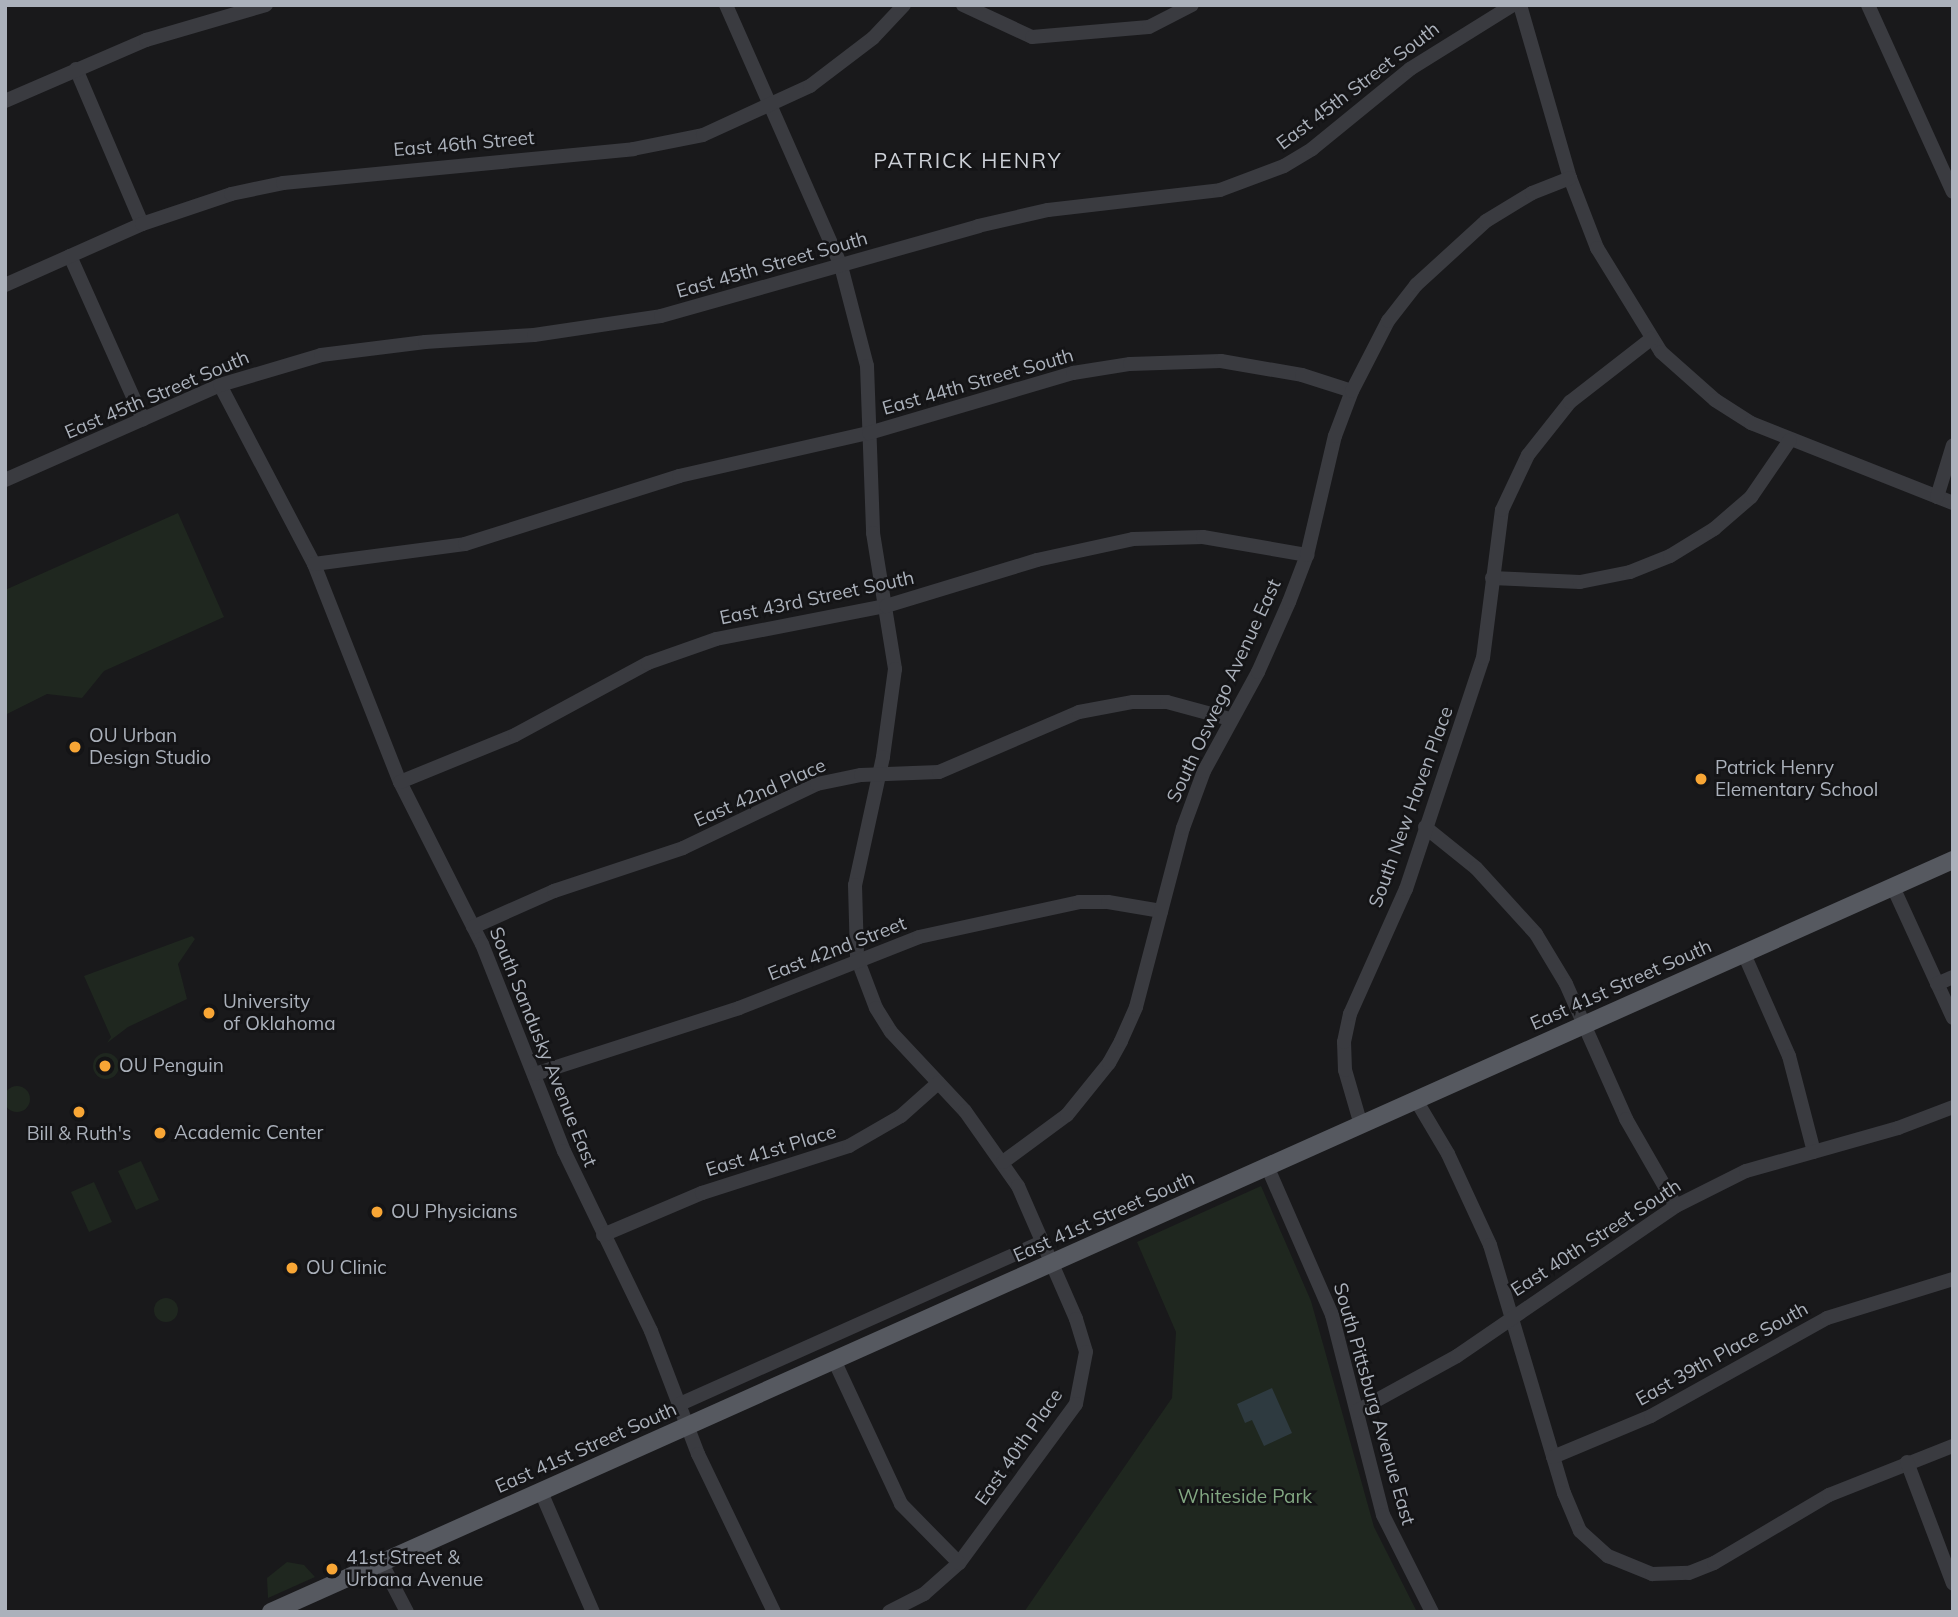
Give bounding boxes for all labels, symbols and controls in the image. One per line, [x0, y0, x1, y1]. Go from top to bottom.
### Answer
street label: East 45th Street South [1272, 17, 1444, 155]
street label: East 46th Street [393, 126, 535, 162]
district label: PATRICK HENRY [875, 147, 1061, 173]
street label: East 45th Street South [674, 227, 870, 303]
street label: East 44th Street South [880, 344, 1076, 420]
street label: East 45th Street South [61, 346, 253, 444]
street label: East 43rd Street South [718, 566, 916, 630]
street label: South Oswego Avenue East [1162, 576, 1286, 806]
street label: South New Haven Place [1364, 703, 1458, 911]
place label: OU Urban Design Studio [89, 725, 211, 769]
marker: OU Urban Design Studio [67, 739, 83, 755]
street label: East 42nd Place [691, 754, 829, 832]
place label: Patrick Henry Elementary School [1715, 757, 1878, 801]
marker: Patrick Henry Elementary School [1693, 771, 1709, 787]
street label: East 42nd Street [765, 912, 909, 986]
street label: South Sandusky Avenue East [484, 924, 602, 1170]
street label: East 41st Street South [1527, 935, 1715, 1035]
place label: University of Oklahoma [223, 991, 336, 1035]
marker: University of Oklahoma [201, 1005, 217, 1021]
place label: OU Penguin [119, 1055, 224, 1077]
marker: OU Penguin [97, 1058, 113, 1074]
marker: Bill & Ruth's [71, 1104, 87, 1120]
street label: East 41st Place [703, 1120, 839, 1182]
place label: Academic Center [174, 1122, 323, 1144]
place label: Bill & Ruth's [27, 1123, 131, 1145]
marker: Academic Center [152, 1125, 168, 1141]
street label: East 41st Street South [1010, 1167, 1198, 1267]
street label: East 40th Street South [1507, 1175, 1685, 1301]
place label: OU Physicians [391, 1201, 518, 1223]
marker: OU Physicians [369, 1204, 385, 1220]
place label: OU Clinic [306, 1257, 387, 1279]
marker: OU Clinic [284, 1260, 300, 1276]
street label: South Pittsburg Avenue East [1328, 1280, 1420, 1528]
street label: East 39th Place South [1632, 1297, 1812, 1411]
street label: East 40th Place [970, 1384, 1068, 1510]
street label: East 41st Street South [492, 1398, 680, 1498]
park label: Whiteside Park [1178, 1486, 1312, 1508]
place label: 41st Street & Urbana Avenue [346, 1547, 483, 1591]
marker: 41st Street & Urbana Avenue [324, 1561, 340, 1577]

